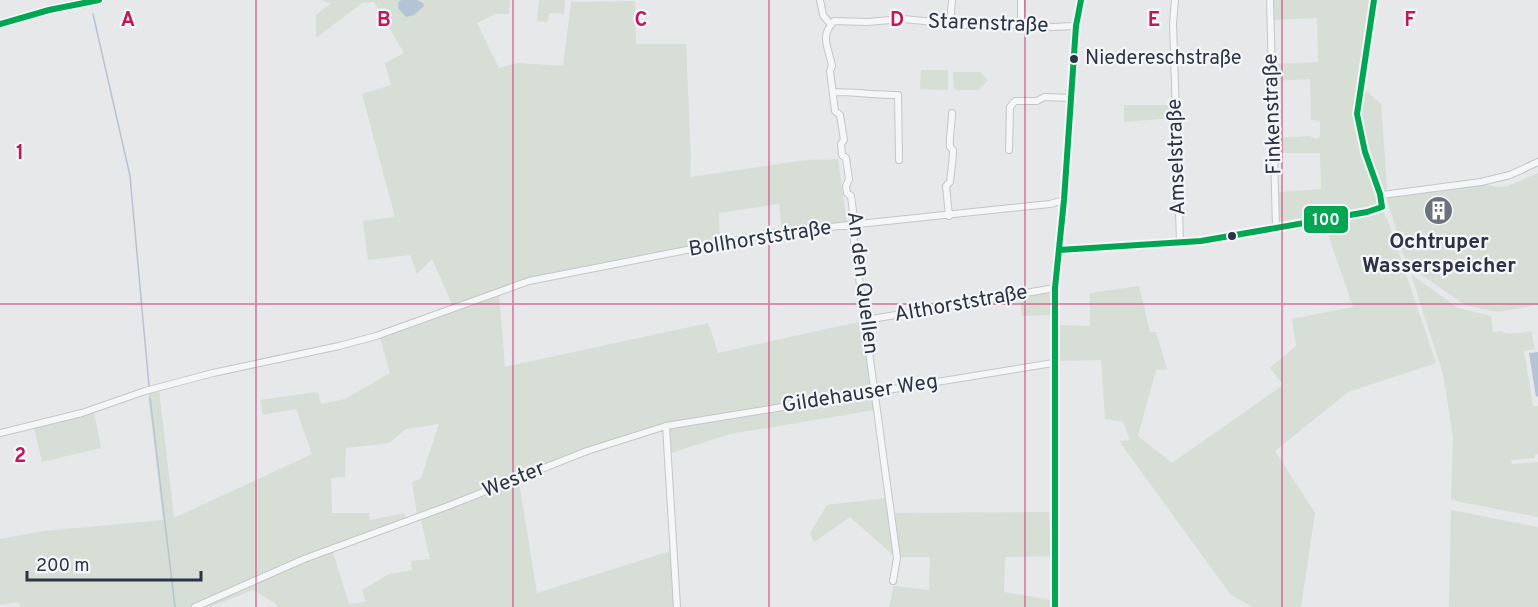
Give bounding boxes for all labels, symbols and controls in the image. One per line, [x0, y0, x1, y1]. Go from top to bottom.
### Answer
text: A [121, 8, 135, 34]
text: B [377, 8, 391, 34]
text: C [635, 8, 647, 34]
text: D [890, 8, 904, 34]
street label: Starenstraße [927, 8, 1049, 40]
text: E [1148, 8, 1160, 34]
text: F [1404, 8, 1416, 34]
place label: Niedereschstraße [1085, 46, 1241, 72]
marker: Niedereschstraße [1068, 53, 1080, 65]
street label: Finkenstraße [1257, 53, 1289, 175]
street label: Amselstraße [1161, 98, 1193, 216]
text: 1 [16, 141, 24, 167]
building icon: Ochtruper Wasserspeicher [1423, 195, 1455, 227]
line badge: 100 [1303, 205, 1349, 234]
street label: An den Quellen [840, 210, 884, 356]
text: 100 [1312, 211, 1340, 231]
street label: Bollhorststraße [687, 214, 833, 264]
place label: Ochtruper Wasserspeicher [1362, 229, 1516, 280]
unlabelled marker [1226, 230, 1238, 242]
street label: Althorststraße [892, 279, 1030, 329]
street label: Gildehauser Weg [780, 368, 940, 420]
text: 2 [14, 444, 26, 470]
street label: Wester [479, 455, 549, 505]
scale bar [27, 544, 201, 582]
text: 200 m [36, 555, 89, 578]

